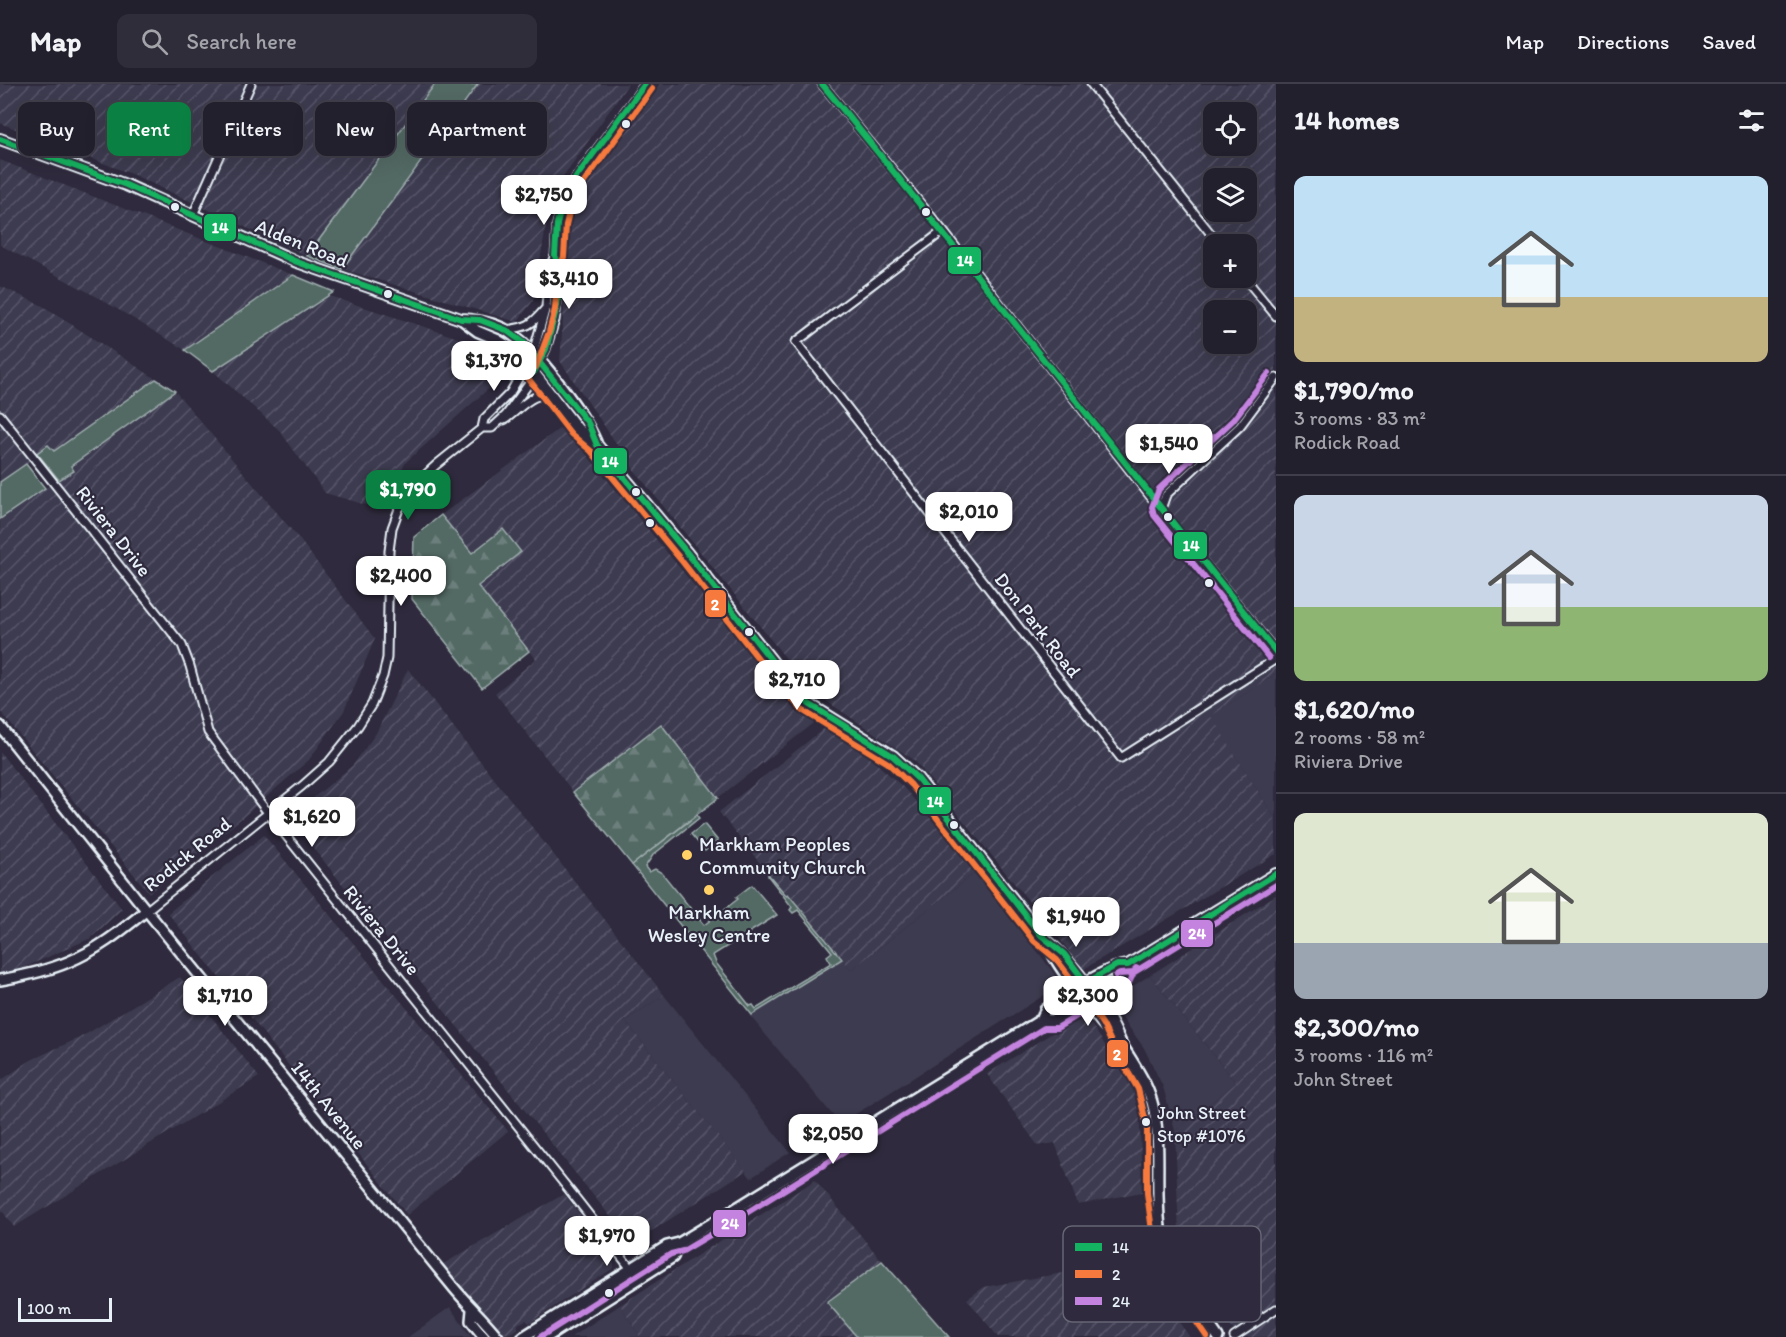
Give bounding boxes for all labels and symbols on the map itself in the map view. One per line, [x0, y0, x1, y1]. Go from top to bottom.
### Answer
unlabelled marker [620, 118, 632, 130]
pin: $2,750 [495, 175, 593, 226]
unlabelled marker [169, 201, 181, 213]
unlabelled marker [920, 206, 932, 218]
line badge: 14 [203, 213, 237, 242]
street label: Alden Road [252, 213, 352, 273]
text: 14 [211, 218, 229, 237]
line badge: 14 [947, 246, 982, 275]
text: 14 [956, 251, 974, 270]
pin: $3,410 [520, 259, 618, 310]
unlabelled marker [382, 288, 394, 300]
pin: $1,370 [445, 341, 543, 392]
pin: $1,540 [1120, 424, 1218, 475]
line badge: 14 [593, 447, 628, 475]
text: 14 [601, 452, 619, 471]
pin: $1,790 [359, 470, 457, 521]
street label: Riviera Drive [71, 481, 157, 581]
unlabelled marker [630, 486, 642, 498]
pin: $2,010 [920, 492, 1018, 543]
unlabelled marker [1162, 511, 1174, 523]
unlabelled marker [644, 517, 656, 529]
line badge: 14 [1173, 531, 1208, 560]
text: 14 [1182, 536, 1200, 555]
pin: $2,400 [352, 556, 450, 607]
street label: Don Park Road [989, 568, 1087, 682]
unlabelled marker [1203, 577, 1215, 589]
line badge: 2 [704, 589, 727, 618]
text: 2 [711, 595, 720, 614]
unlabelled marker [743, 626, 755, 638]
pin: $2,710 [748, 660, 846, 711]
line badge: 14 [918, 786, 952, 815]
text: 14 [926, 792, 944, 811]
pin: $1,620 [263, 797, 361, 848]
street label: Rodick Road [138, 811, 236, 897]
unlabelled marker [948, 819, 960, 831]
place label: Markham Peoples Community Church [699, 832, 866, 879]
marker: Markham Peoples Community Church [680, 848, 694, 862]
street label: Riviera Drive [338, 880, 426, 980]
marker: Markham Wesley Centre [702, 883, 716, 897]
pin: $1,940 [1027, 897, 1125, 948]
place label: Markham Wesley Centre [648, 900, 770, 947]
line badge: 24 [1180, 919, 1214, 948]
text: 24 [1188, 924, 1206, 943]
pin: $1,710 [176, 976, 274, 1027]
pin: $2,300 [1039, 976, 1137, 1027]
line badge: 2 [1106, 1039, 1129, 1068]
text: 2 [1113, 1045, 1122, 1064]
street label: 14th Avenue [286, 1056, 372, 1154]
place label: John Street Stop #1076 [1157, 1102, 1246, 1147]
pin: $2,050 [784, 1114, 882, 1165]
marker: John Street Stop #1076 [1140, 1116, 1152, 1128]
line badge: 24 [712, 1209, 747, 1238]
text: 24 [721, 1214, 739, 1233]
pin: $1,970 [558, 1216, 656, 1267]
legend [1063, 1226, 1261, 1322]
text: 14 [1112, 1238, 1129, 1257]
text: 2 [1112, 1265, 1121, 1284]
unlabelled marker [603, 1287, 615, 1299]
text: 24 [1112, 1292, 1130, 1311]
scale bar [18, 1295, 112, 1322]

